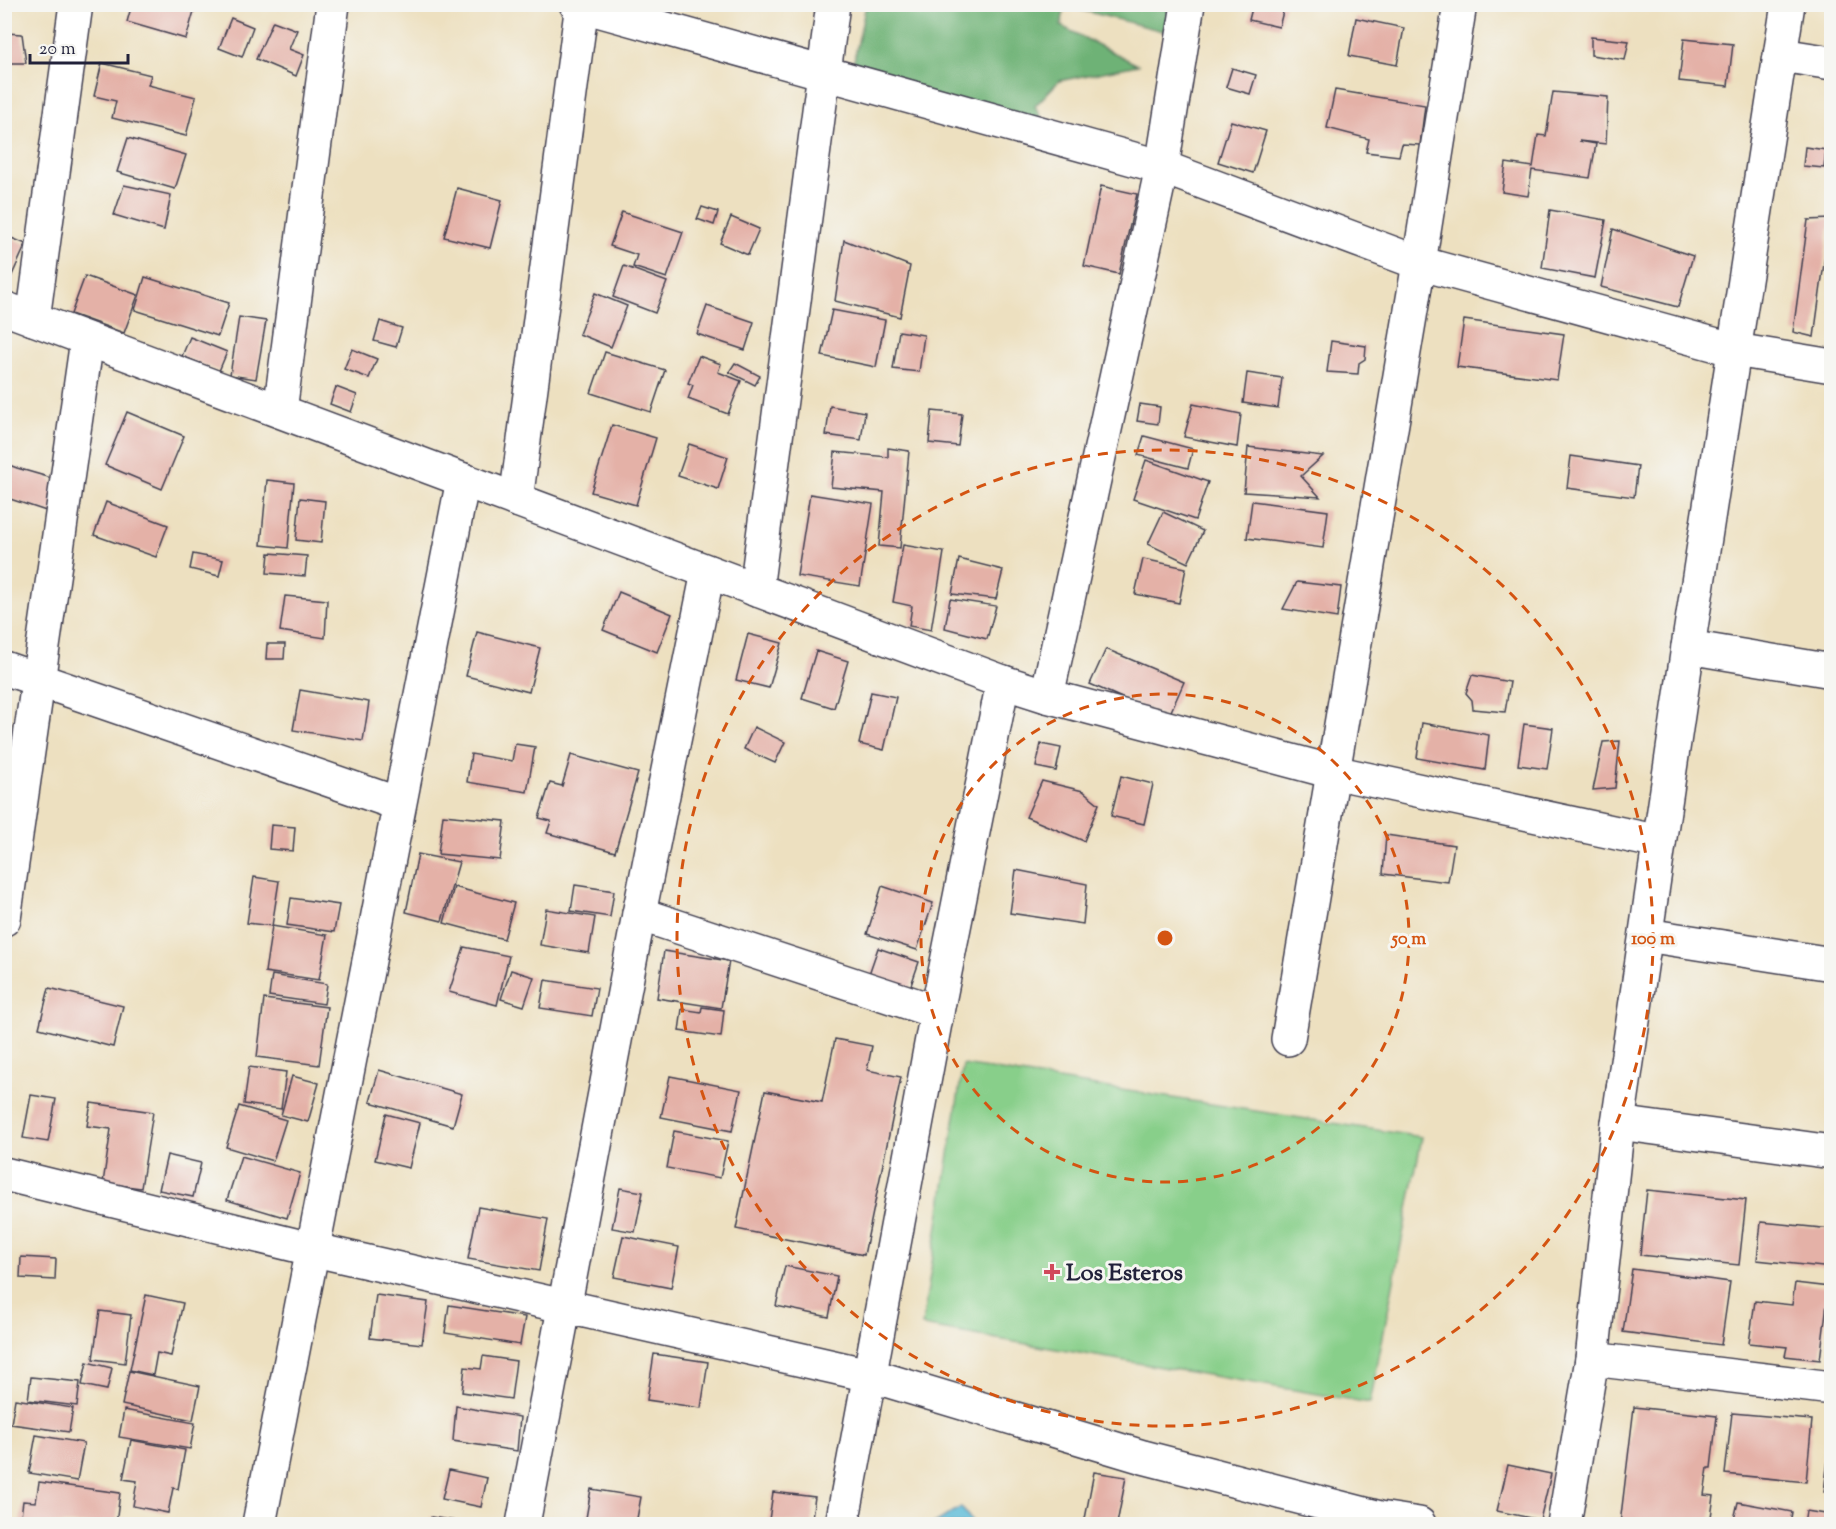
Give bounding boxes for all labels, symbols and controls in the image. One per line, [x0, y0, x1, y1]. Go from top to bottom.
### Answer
scale bar [30, 27, 128, 65]
text: 20 m [39, 37, 76, 63]
text: 50 m [1390, 927, 1426, 953]
text: 100 m [1631, 927, 1675, 953]
centre of rings [1155, 928, 1175, 948]
place label: Los Esteros [1066, 1257, 1183, 1291]
marker: Los Esteros [1043, 1263, 1061, 1281]

